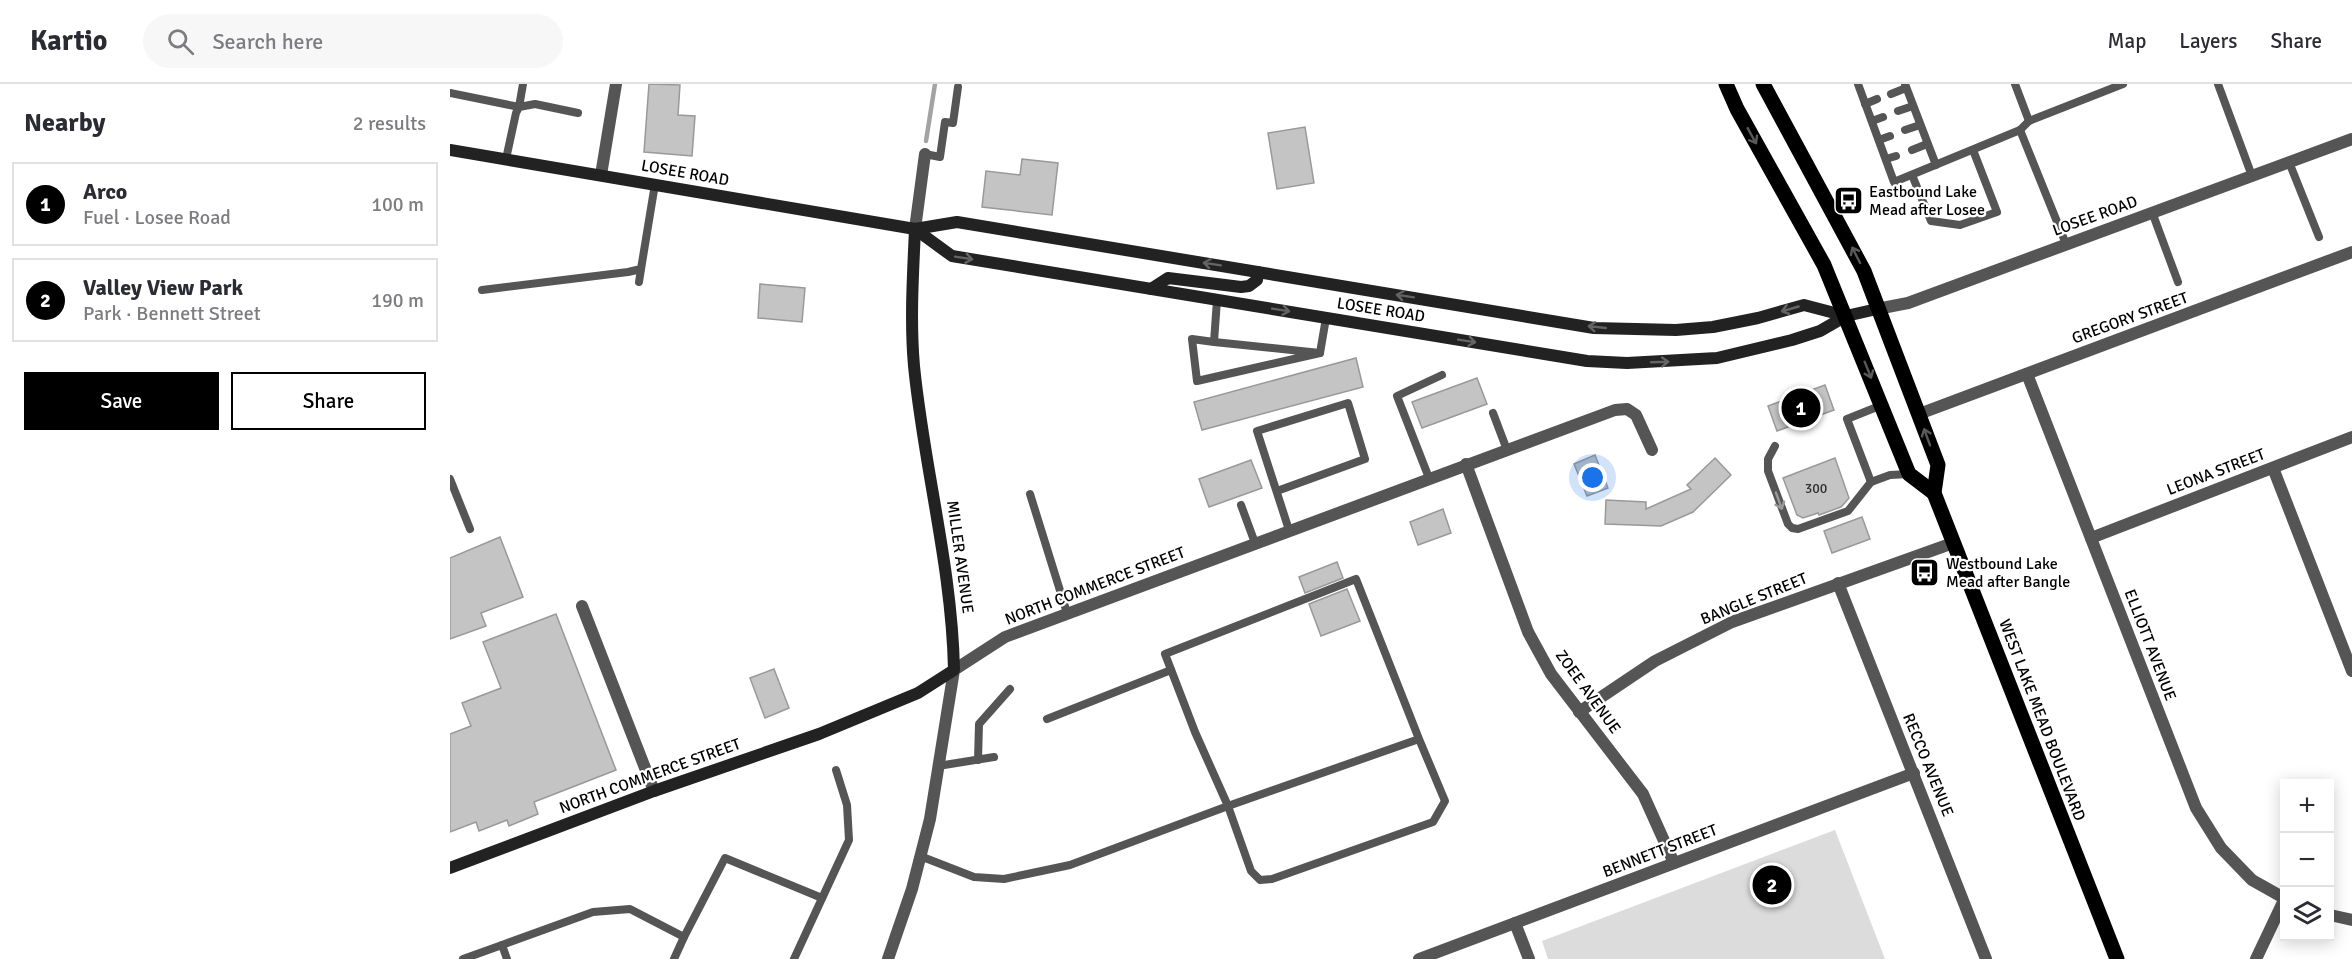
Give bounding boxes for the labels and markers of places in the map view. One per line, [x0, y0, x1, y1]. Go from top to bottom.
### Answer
place label: Eastbound Lake Mead after Losee [1869, 182, 1985, 220]
bus stop icon: Eastbound Lake Mead after Losee [1832, 185, 1864, 217]
pin: 1 [1782, 386, 1820, 430]
place label: Westbound Lake Mead after Bangle [1946, 554, 2070, 592]
bus stop icon: Westbound Lake Mead after Bangle [1909, 557, 1941, 589]
pin: 2 [1752, 862, 1792, 908]

